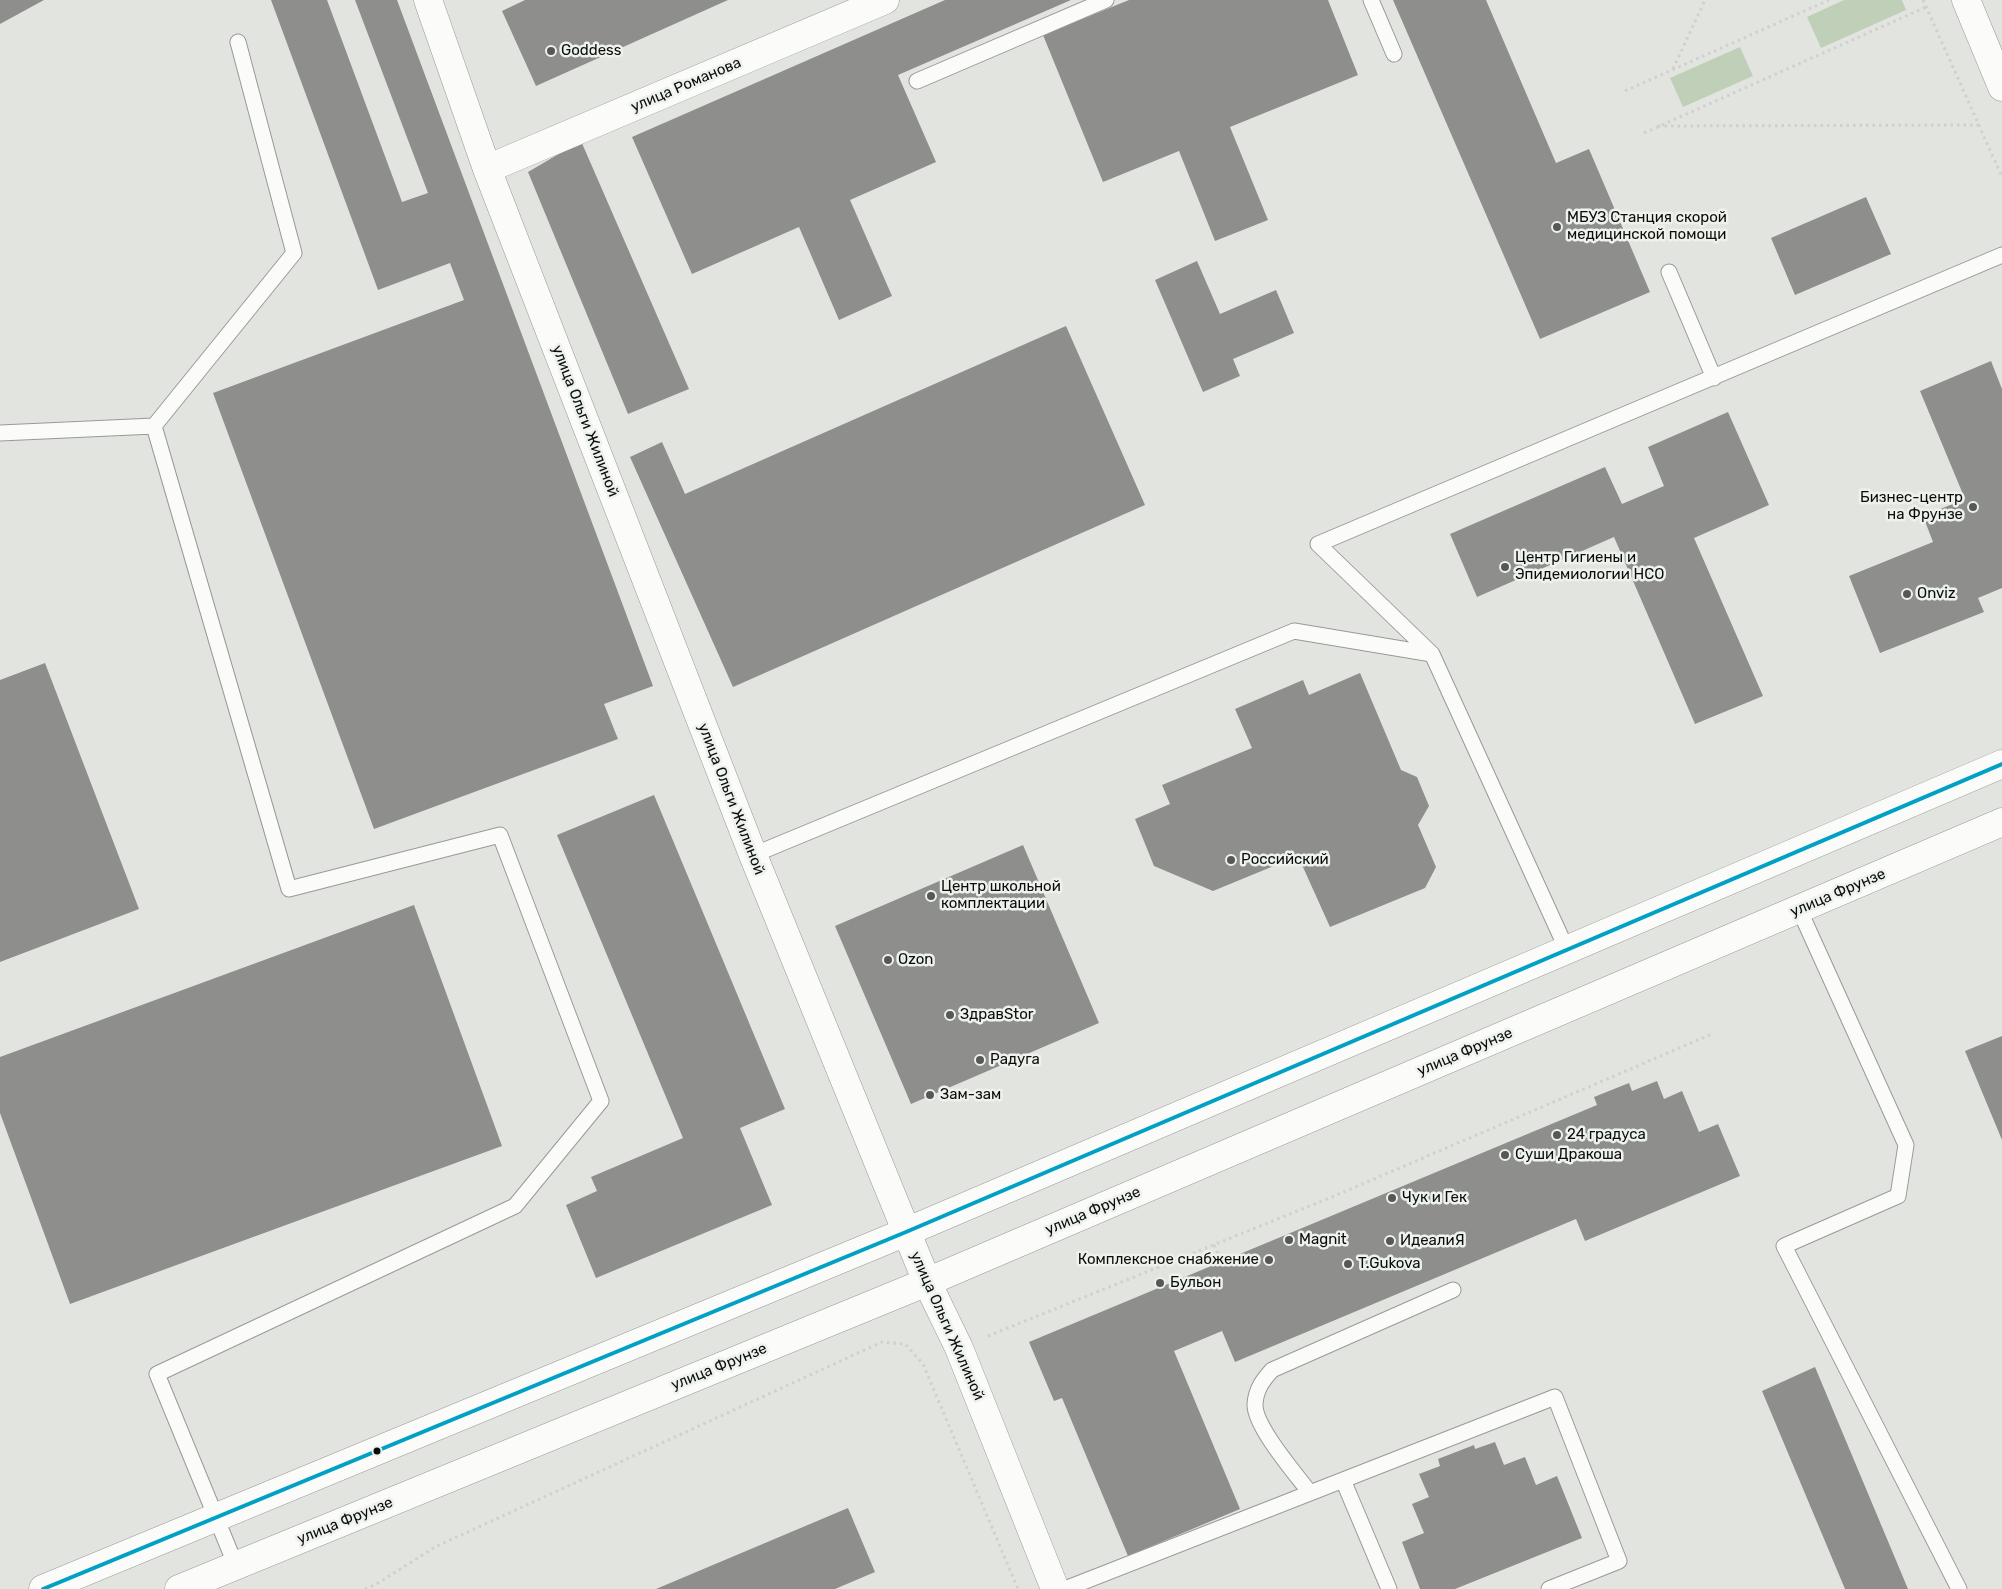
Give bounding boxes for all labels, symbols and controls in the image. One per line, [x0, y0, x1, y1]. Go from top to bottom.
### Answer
place label: Goddess [561, 42, 621, 60]
marker: Goddess [545, 45, 557, 57]
street label: улица Романова [628, 54, 744, 116]
place label: МБУЗ Станция скорой медицинской помощи [1567, 209, 1727, 244]
marker: МБУЗ Станция скорой медицинской помощи [1551, 221, 1563, 233]
street label: улица Ольги Жилиной [548, 343, 622, 499]
place label: Бизнес-центр на Фрунзе [1860, 489, 1963, 524]
marker: Бизнес-центр на Фрунзе [1967, 501, 1979, 513]
place label: Центр Гигиены и Эпидемиологии НСО [1515, 549, 1664, 584]
marker: Центр Гигиены и Эпидемиологии НСО [1499, 561, 1511, 573]
place label: Onviz [1917, 585, 1956, 603]
marker: Onviz [1901, 588, 1913, 600]
street label: улица Ольги Жилиной [694, 721, 768, 877]
place label: Российский [1241, 851, 1329, 869]
marker: Российский [1225, 854, 1237, 866]
street label: улица Фрунзе [1788, 865, 1888, 921]
place label: Центр школьной комплектации [941, 878, 1061, 913]
marker: Центр школьной комплектации [925, 890, 937, 902]
place label: Ozon [898, 951, 933, 969]
marker: Ozon [882, 954, 894, 966]
place label: ЗдравStor [960, 1006, 1033, 1024]
marker: ЗдравStor [944, 1009, 956, 1021]
street label: улица Фрунзе [1415, 1024, 1515, 1080]
place label: Радуга [990, 1051, 1040, 1069]
marker: Радуга [974, 1054, 986, 1066]
place label: Зам-зам [940, 1086, 1001, 1104]
marker: Зам-зам [924, 1089, 936, 1101]
place label: 24 градуса [1567, 1126, 1646, 1144]
marker: 24 градуса [1551, 1129, 1563, 1141]
place label: Суши Дракоша [1515, 1146, 1622, 1164]
marker: Суши Дракоша [1499, 1149, 1511, 1161]
street label: улица Фрунзе [1043, 1183, 1143, 1239]
place label: Чук и Гек [1402, 1189, 1467, 1207]
marker: Чук и Гек [1386, 1192, 1398, 1204]
place label: Magnit [1299, 1231, 1347, 1249]
place label: ИдеалиЯ [1400, 1232, 1465, 1250]
marker: Magnit [1283, 1234, 1295, 1246]
marker: ИдеалиЯ [1384, 1235, 1396, 1247]
street label: улица Ольги Жилиной [906, 1249, 988, 1403]
place label: Комплексное снабжение [1078, 1251, 1259, 1269]
marker: Комплексное снабжение [1263, 1254, 1275, 1266]
place label: T.Gukova [1358, 1255, 1420, 1273]
marker: T.Gukova [1342, 1258, 1354, 1270]
place label: Бульон [1170, 1274, 1221, 1292]
marker: Бульон [1154, 1277, 1166, 1289]
street label: улица Фрунзе [668, 1340, 770, 1394]
unlabelled marker [372, 1446, 382, 1456]
street label: улица Фрунзе [294, 1494, 396, 1548]

